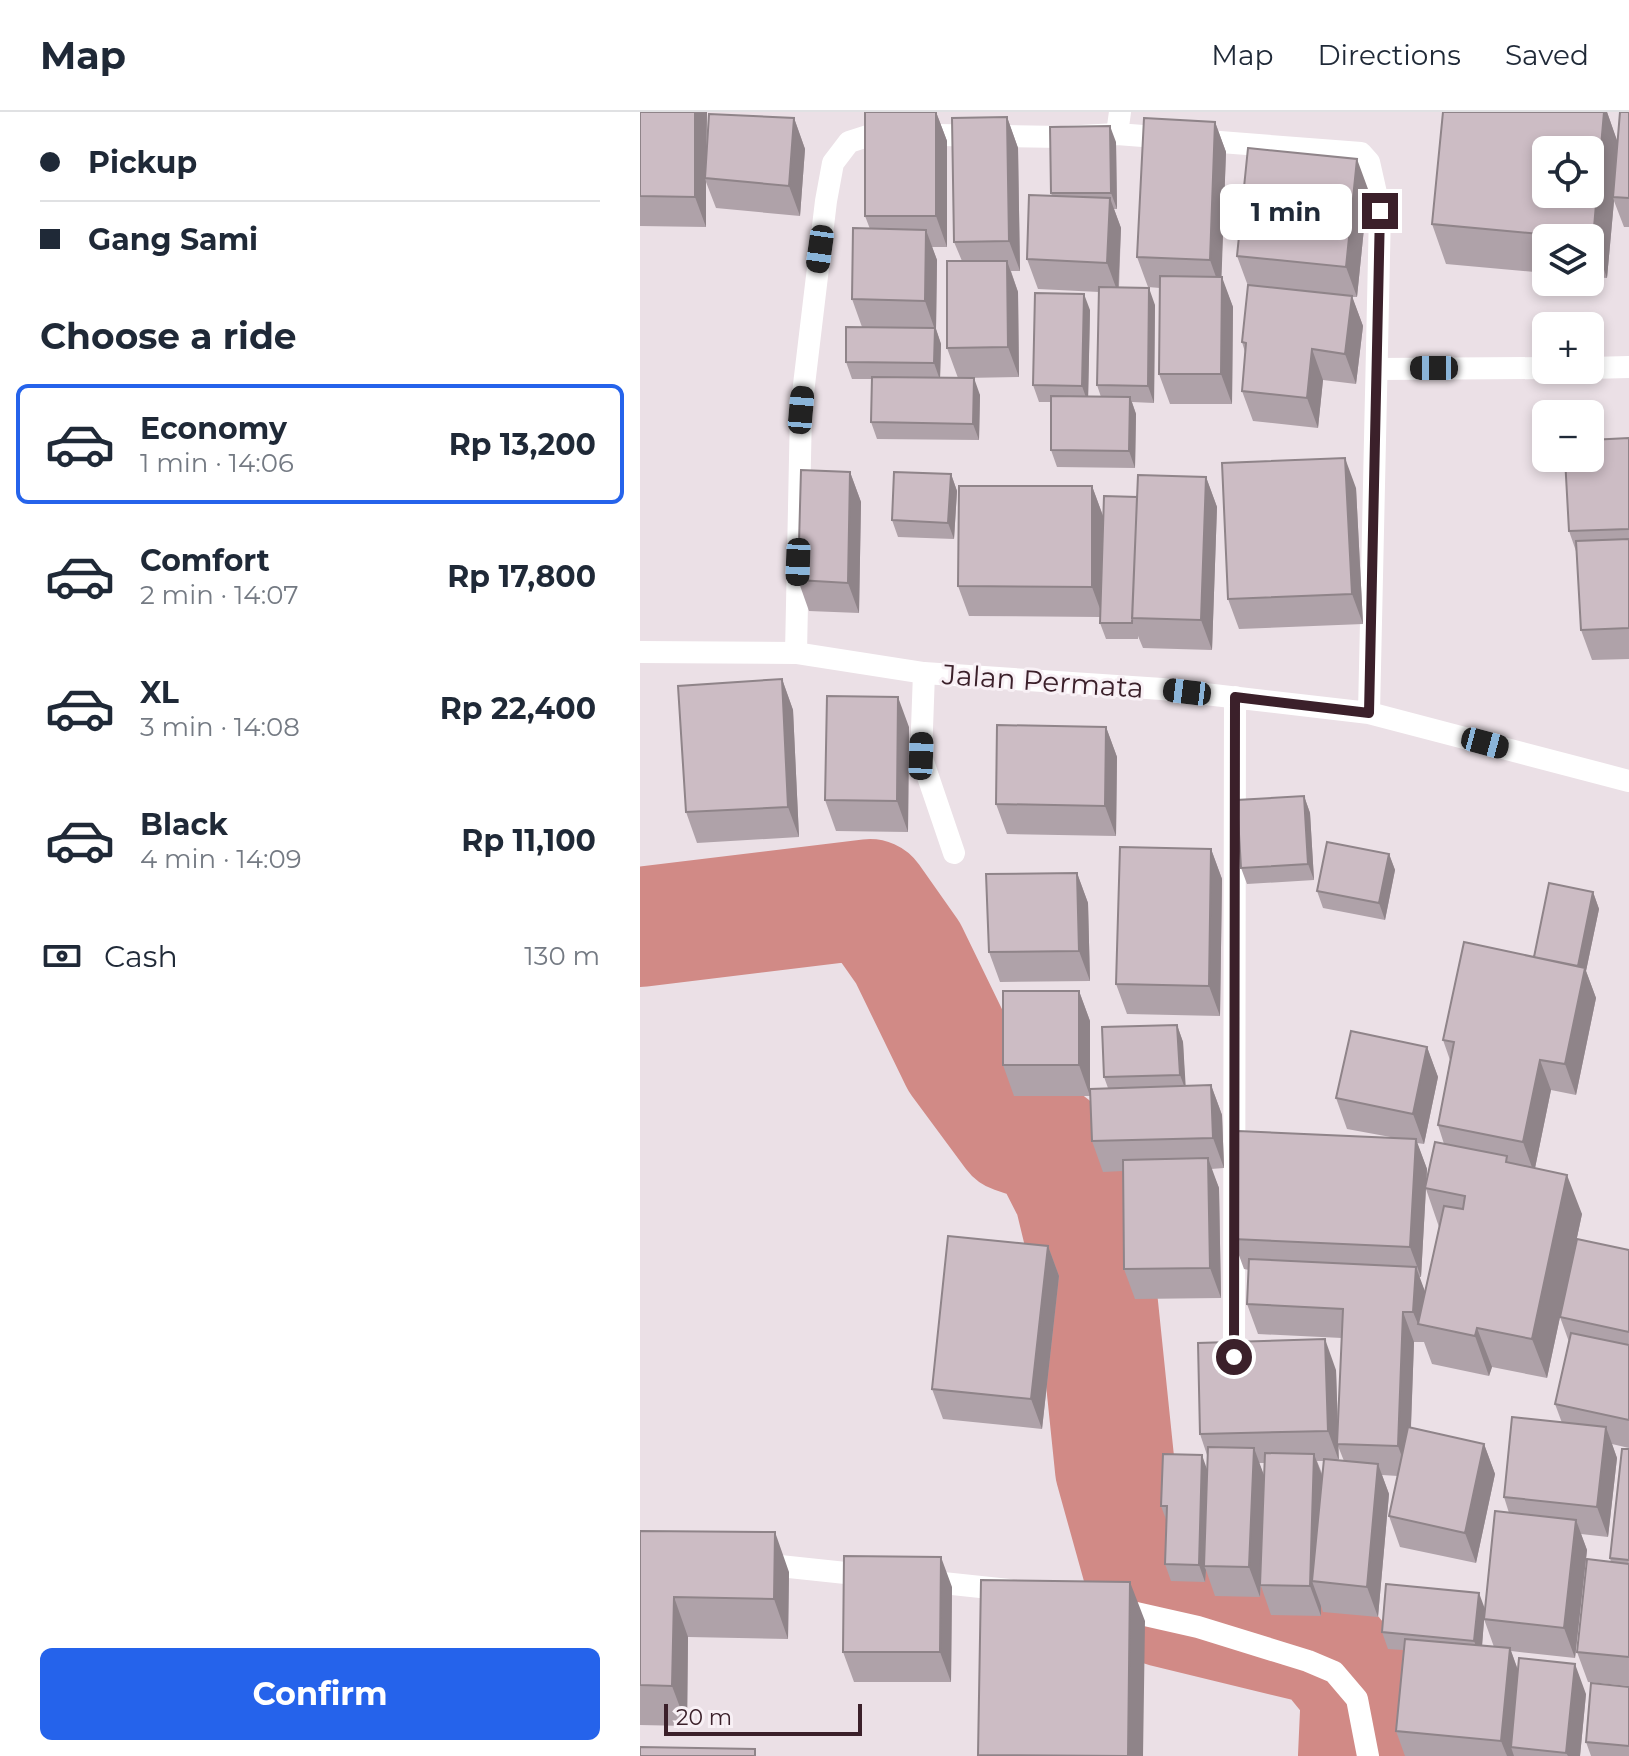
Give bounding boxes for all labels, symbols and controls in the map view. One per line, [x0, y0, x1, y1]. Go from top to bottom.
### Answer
text: Map [40, 32, 126, 79]
text: Map [1211, 38, 1273, 72]
text: Directions [1317, 38, 1461, 72]
text: Saved [1505, 38, 1589, 72]
map controls [1532, 136, 1604, 472]
button: locate [1532, 136, 1604, 208]
text: Pickup [88, 144, 197, 181]
callout: 1 min [1220, 183, 1352, 239]
route end [1362, 193, 1398, 229]
text: 1 min [1251, 196, 1321, 228]
text: Gang Sami [88, 221, 258, 258]
car [805, 224, 835, 274]
button: layers [1532, 224, 1604, 296]
button: + [1532, 312, 1604, 384]
text: Choose a ride [40, 314, 297, 358]
car [1410, 356, 1458, 380]
car [787, 385, 815, 435]
button: − [1532, 400, 1604, 472]
icon: car [44, 408, 116, 480]
text: Economy [140, 410, 287, 447]
text: Rp 13,200 [449, 426, 596, 463]
text: 1 min · 14:06 [140, 447, 294, 479]
car [785, 538, 811, 586]
icon: car [44, 540, 116, 612]
text: Comfort [140, 542, 270, 579]
text: Rp 17,800 [447, 558, 596, 595]
text: 2 min · 14:07 [140, 579, 298, 611]
street label: Jalan Permata [940, 657, 1145, 705]
icon: car [44, 672, 116, 744]
text: XL [140, 674, 179, 711]
car [1162, 677, 1212, 707]
text: Rp 22,400 [440, 690, 596, 727]
text: 3 min · 14:08 [140, 711, 300, 743]
car [1459, 725, 1511, 761]
car [908, 732, 934, 780]
icon: car [44, 804, 116, 876]
text: Black [140, 806, 228, 843]
text: Rp 11,100 [461, 822, 596, 859]
text: 4 min · 14:09 [140, 843, 302, 875]
icon: cash [40, 934, 84, 978]
text: Cash [104, 938, 178, 975]
text: 130 m [524, 940, 600, 972]
route start [1216, 1339, 1252, 1375]
button: Confirm [40, 1648, 600, 1740]
scale bar [664, 1700, 862, 1736]
text: 20 m [676, 1704, 732, 1731]

